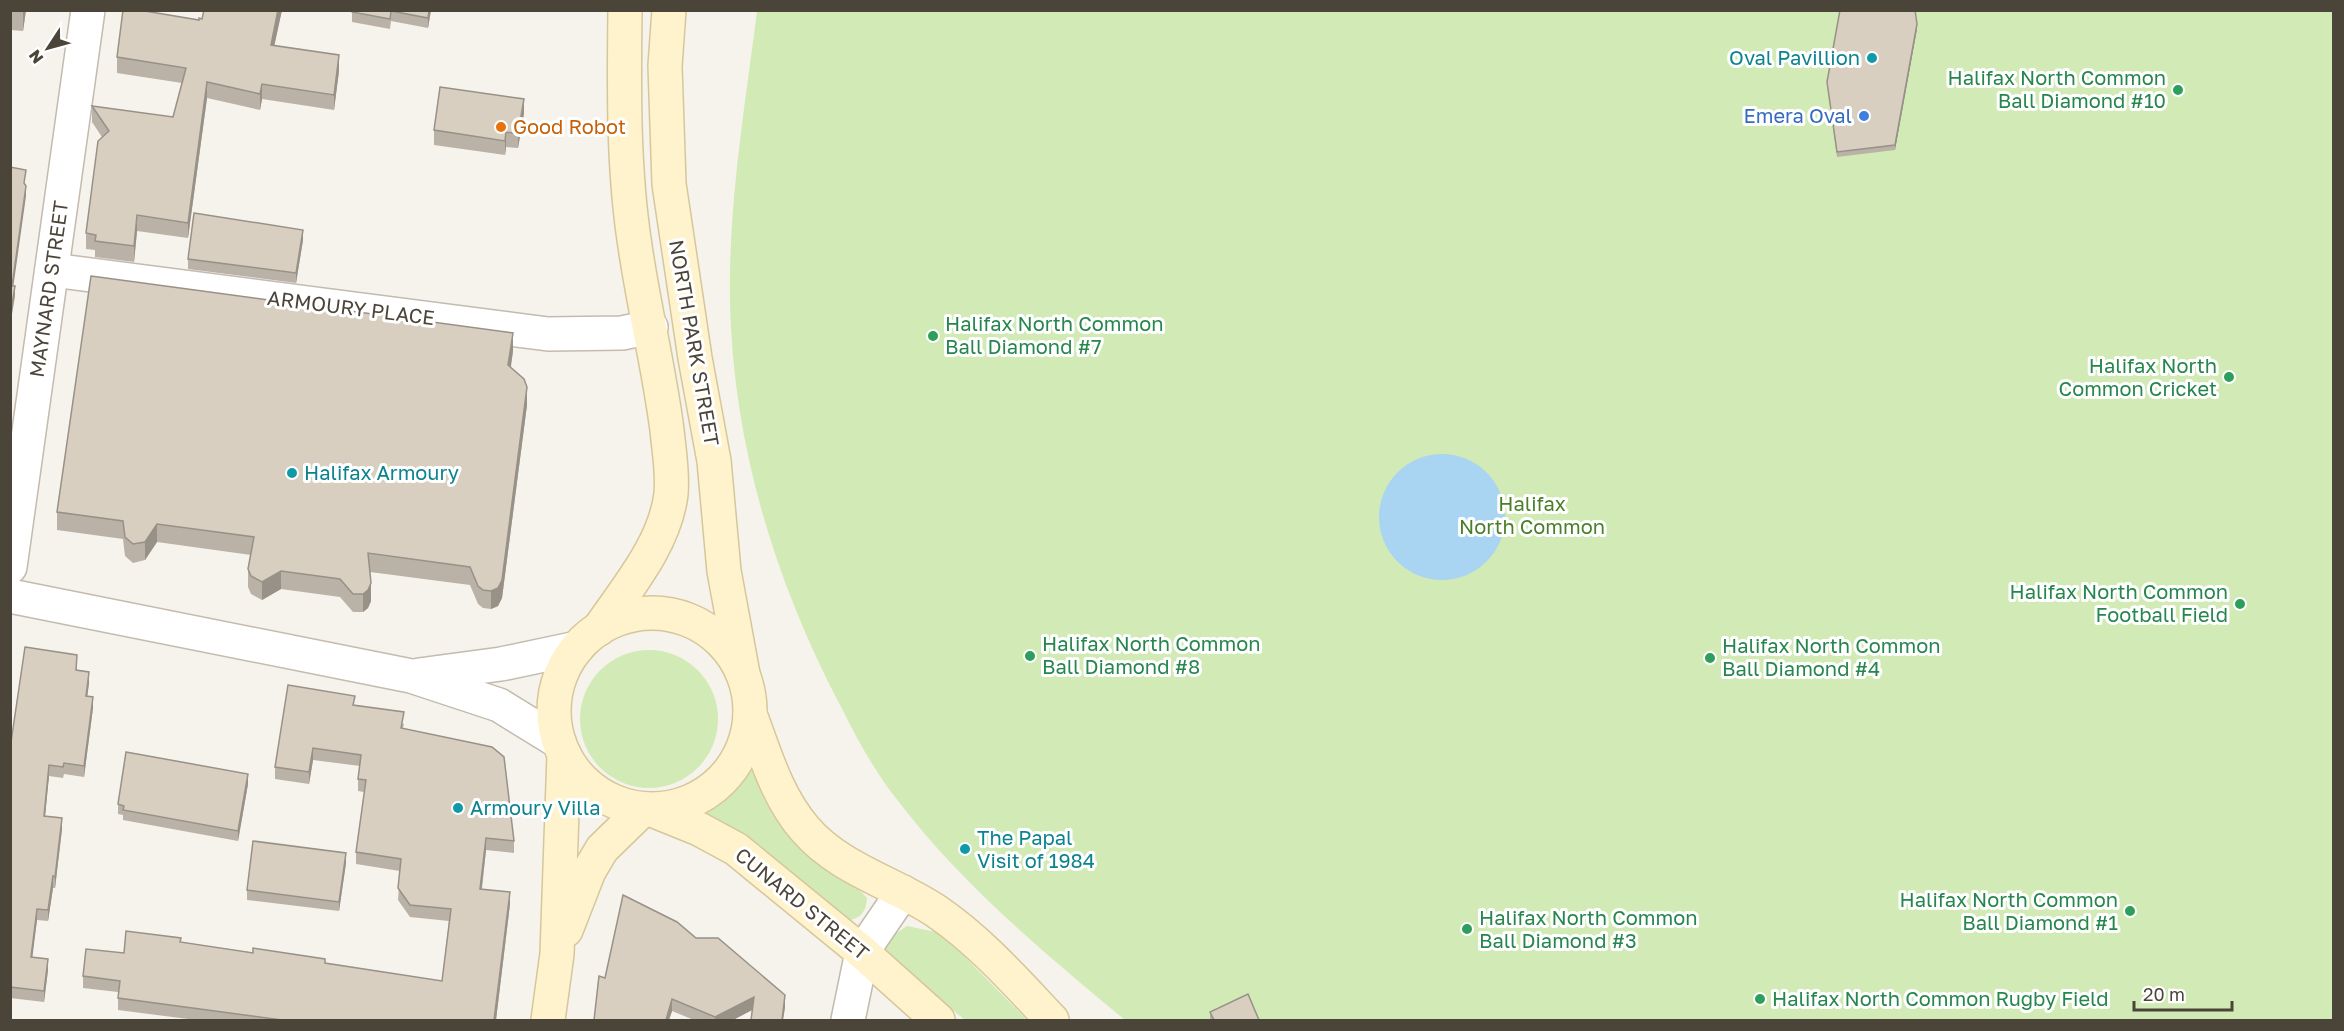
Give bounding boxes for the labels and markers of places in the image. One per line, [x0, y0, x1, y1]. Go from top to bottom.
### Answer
place label: Oval Pavillion [1729, 45, 1860, 69]
marker: Oval Pavillion [1865, 51, 1879, 65]
place label: Halifax North Common Ball Diamond #10 [1948, 65, 2166, 112]
marker: Halifax North Common Ball Diamond #10 [2171, 83, 2185, 97]
place label: Emera Oval [1744, 103, 1852, 127]
marker: Emera Oval [1857, 109, 1871, 123]
place label: Good Robot [513, 114, 626, 138]
marker: Good Robot [494, 120, 508, 134]
place label: Halifax North Common Ball Diamond #7 [945, 311, 1163, 358]
marker: Halifax North Common Ball Diamond #7 [926, 329, 940, 343]
place label: Halifax North Common Cricket [2059, 353, 2217, 400]
marker: Halifax North Common Cricket [2222, 370, 2236, 384]
place label: Halifax Armoury [304, 460, 459, 484]
marker: Halifax Armoury [285, 466, 299, 480]
place label: Halifax North Common Football Field [2010, 579, 2228, 626]
marker: Halifax North Common Football Field [2233, 597, 2247, 611]
place label: Halifax North Common Ball Diamond #8 [1042, 631, 1260, 678]
place label: Halifax North Common Ball Diamond #4 [1722, 633, 1940, 680]
marker: Halifax North Common Ball Diamond #8 [1023, 649, 1037, 663]
marker: Halifax North Common Ball Diamond #4 [1703, 651, 1717, 665]
place label: Armoury Villa [470, 795, 600, 819]
marker: Armoury Villa [451, 801, 465, 815]
place label: The Papal Visit of 1984 [977, 825, 1095, 872]
marker: The Papal Visit of 1984 [958, 842, 972, 856]
place label: Halifax North Common Ball Diamond #1 [1900, 887, 2118, 934]
marker: Halifax North Common Ball Diamond #1 [2123, 904, 2137, 918]
place label: Halifax North Common Ball Diamond #3 [1479, 905, 1697, 952]
marker: Halifax North Common Ball Diamond #3 [1460, 922, 1474, 936]
place label: Halifax North Common Rugby Field [1772, 986, 2109, 1010]
marker: Halifax North Common Rugby Field [1753, 992, 1767, 1006]

